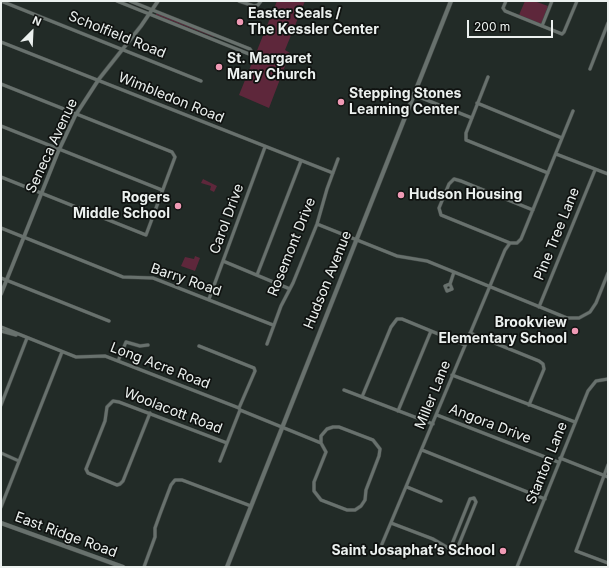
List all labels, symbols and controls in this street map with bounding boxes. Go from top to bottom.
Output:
place label: Easter Seals / The Kessler Center [248,6,379,38]
street label: Scholfield Road [66,8,168,62]
north arrow [12,12,52,52]
scale bar [469,12,555,38]
text: N [30,13,44,29]
marker: Easter Seals / The Kessler Center [235,17,245,27]
text: 200 m [474,19,510,34]
place label: St. Margaret Mary Church [227,51,316,84]
marker: St. Margaret Mary Church [214,62,224,72]
street label: Wimbledon Road [116,69,226,127]
place label: Stepping Stones Learning Center [349,86,461,118]
street label: Seneca Avenue [23,96,81,196]
marker: Stepping Stones Learning Center [336,97,346,107]
street label: Carol Drive [207,182,247,256]
street label: Pine Tree Lane [531,185,583,283]
place label: Hudson Housing [409,187,522,203]
place label: Rogers Middle School [73,190,170,222]
marker: Hudson Housing [396,190,406,200]
street label: Rosemont Drive [265,195,319,299]
marker: Rogers Middle School [173,201,183,211]
street label: Hudson Avenue [301,228,355,332]
street label: Barry Road [148,260,224,300]
place label: Brookview Elementary School [438,315,567,348]
marker: Brookview Elementary School [570,326,580,336]
street label: Long Acre Road [108,339,212,393]
street label: Miller Lane [412,358,454,432]
street label: Woolacott Road [121,385,225,437]
street label: Angora Drive [447,401,533,447]
street label: Stanton Lane [523,420,571,506]
street label: East Ridge Road [13,509,119,561]
place label: Saint Josaphat’s School [331,543,495,559]
marker: Saint Josaphat’s School [498,546,508,556]

